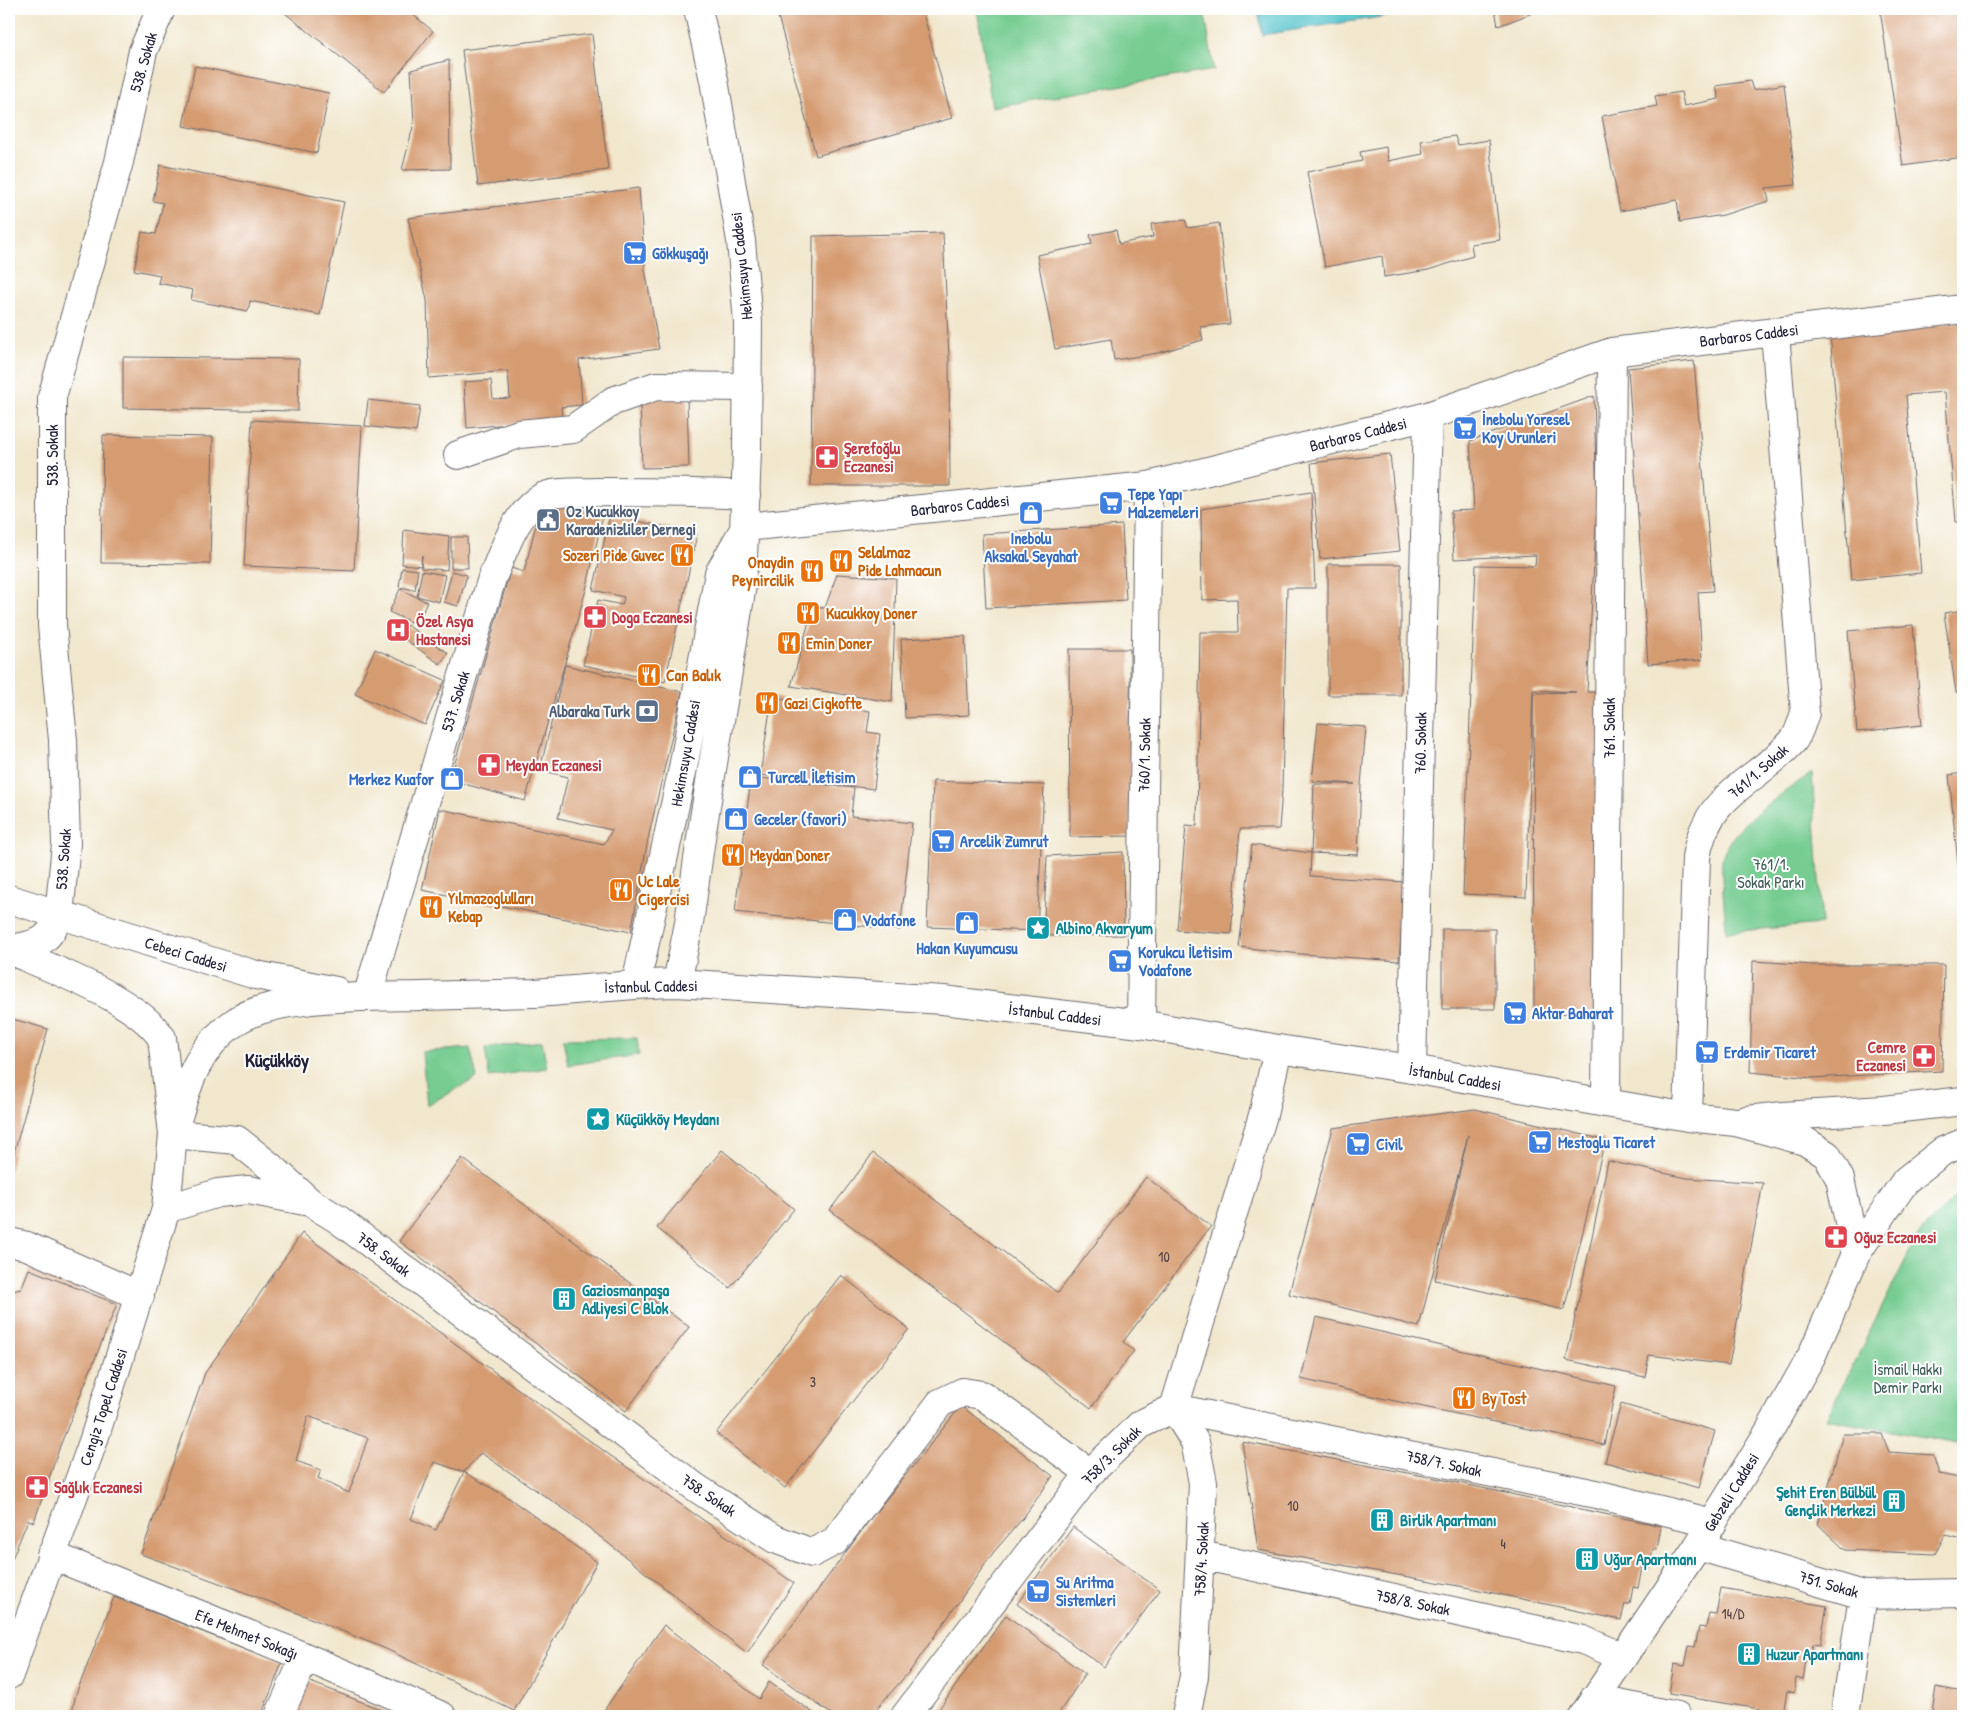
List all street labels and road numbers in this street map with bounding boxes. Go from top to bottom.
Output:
street label: 538. Sokak [124,29,162,95]
street label: Hekimsuyu Caddesi [724,211,758,321]
street label: Barbaros Caddesi [1698,318,1800,352]
street label: Barbaros Caddesi [1307,411,1409,457]
street label: 538. Sokak [41,424,63,486]
street label: Barbaros Caddesi [909,489,1011,521]
street label: 537. Sokak [435,668,475,734]
street label: 761. Sokak [1598,697,1620,758]
street label: Hekimsuyu Caddesi [665,698,705,808]
street label: 760. Sokak [1408,711,1432,774]
street label: 760/1. Sokak [1132,717,1156,792]
street label: 761/1. Sokak [1723,738,1793,803]
street label: 538. Sokak [50,827,76,890]
street label: Cebeci Caddesi [142,931,230,977]
street label: İstanbul Caddesi [604,974,698,998]
street label: İstanbul Caddesi [1007,997,1103,1031]
street label: İstanbul Caddesi [1407,1058,1503,1096]
street label: 758. Sokak [353,1227,416,1282]
street label: Cengiz Topel Caddesi [74,1345,132,1469]
street label: 758/3. Sokak [1076,1420,1146,1490]
street label: 758/7. Sokak [1404,1444,1484,1482]
street label: Gebzeli Caddesi [1698,1448,1764,1536]
street label: 758. Sokak [677,1469,741,1522]
street label: 758/4. Sokak [1188,1521,1214,1597]
street label: 751. Sokak [1797,1565,1862,1603]
street label: 758/8. Sokak [1374,1583,1453,1621]
street label: Efe Mehmet Sokağı [192,1603,302,1665]

